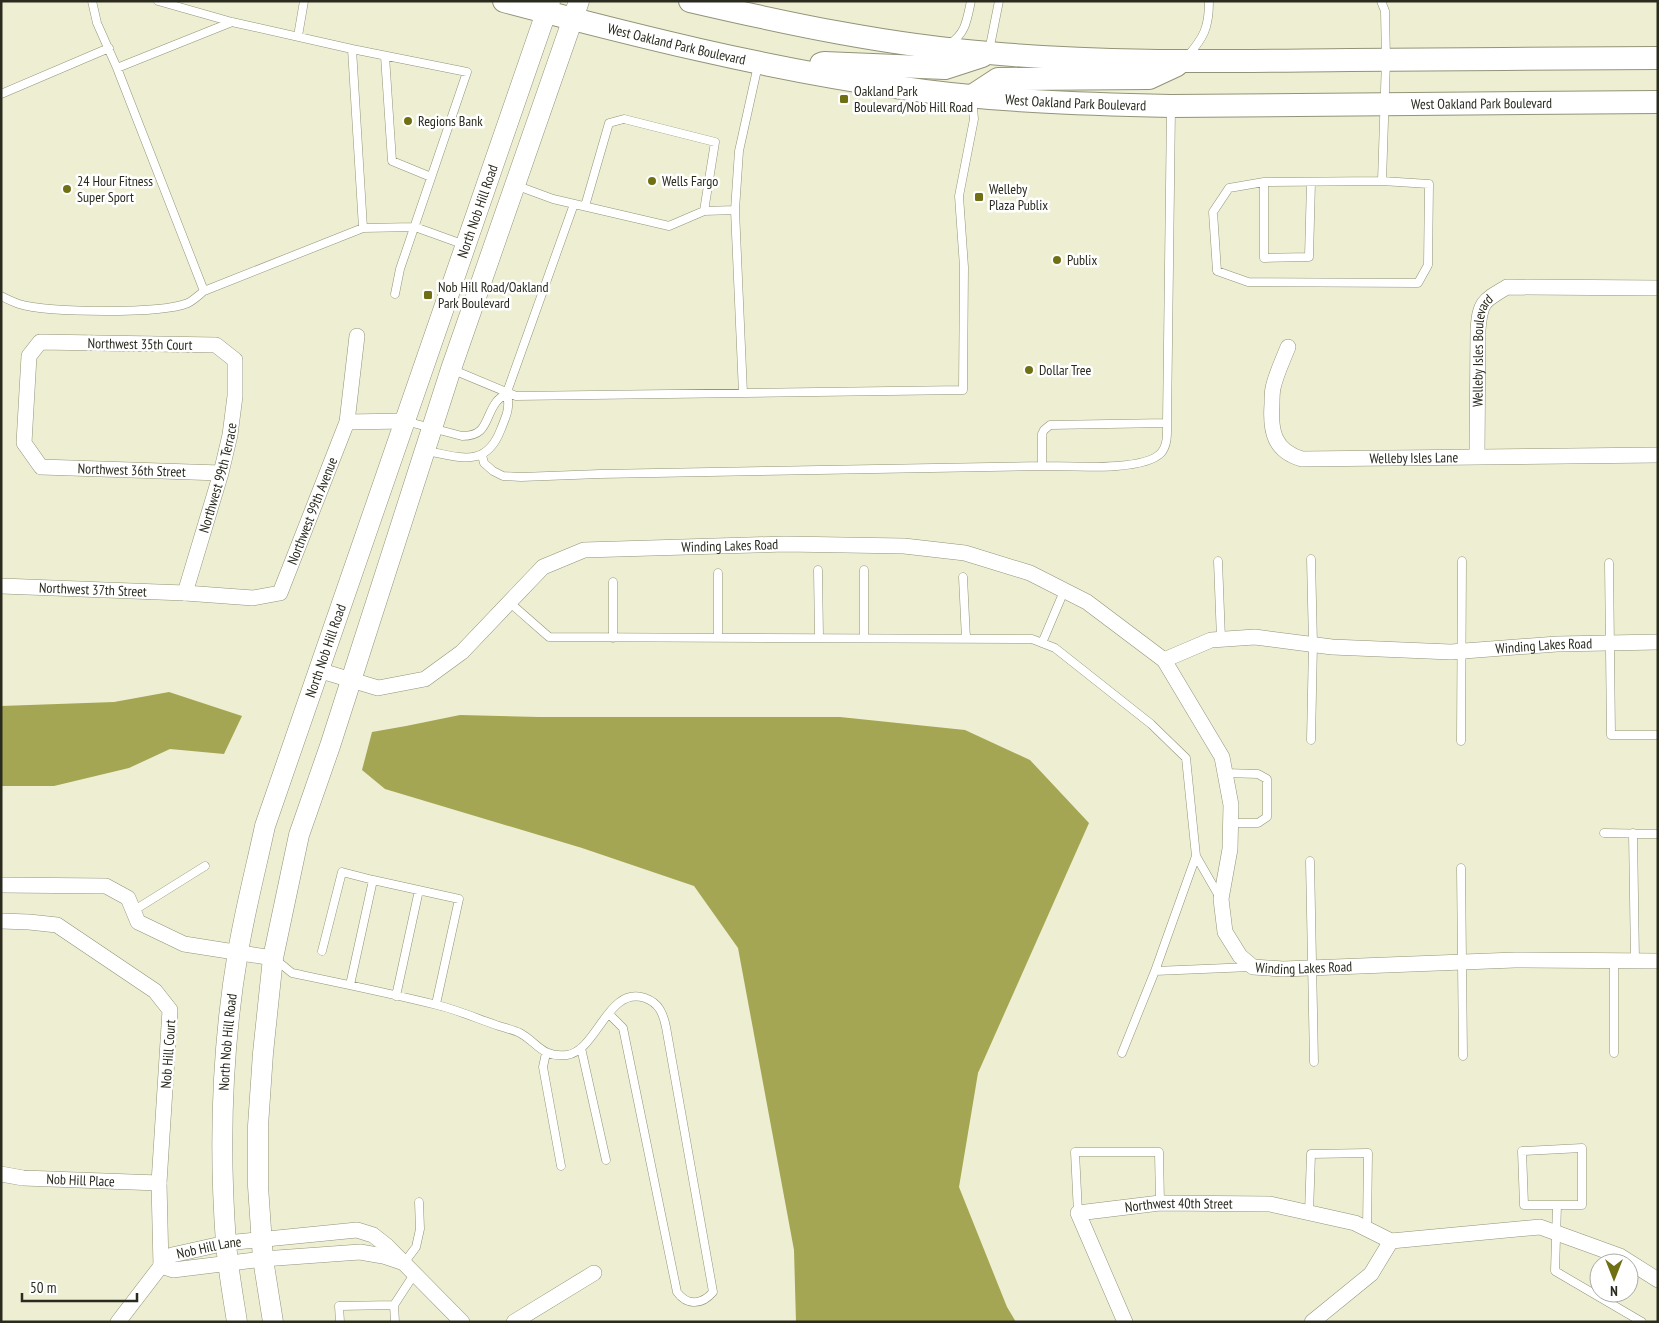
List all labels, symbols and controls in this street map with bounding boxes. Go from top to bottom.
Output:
street label: West Oakland Park Boulevard [606,19,747,69]
place label: Oakland Park Boulevard/Nob Hill Road [854,82,973,116]
street label: West Oakland Park Boulevard [1005,90,1146,114]
marker: Oakland Park Boulevard/Nob Hill Road [838,93,850,105]
street label: West Oakland Park Boulevard [1411,94,1552,113]
place label: Regions Bank [418,112,483,130]
marker: Regions Bank [402,115,414,127]
street label: North Nob Hill Road [453,162,502,260]
place label: 24 Hour Fitness Super Sport [77,172,153,206]
place label: Wells Fargo [662,172,718,190]
marker: Wells Fargo [646,175,658,187]
place label: Welleby Plaza Publix [989,180,1048,214]
marker: 24 Hour Fitness Super Sport [61,183,73,195]
marker: Welleby Plaza Publix [973,191,985,203]
place label: Publix [1067,251,1097,269]
marker: Publix [1051,254,1063,266]
place label: Nob Hill Road/Oakland Park Boulevard [438,278,548,312]
marker: Nob Hill Road/Oakland Park Boulevard [422,289,434,301]
street label: Welleby Isles Boulevard [1468,290,1497,407]
street label: Northwest 35th Court [87,334,193,354]
place label: Dollar Tree [1039,361,1092,379]
marker: Dollar Tree [1023,364,1035,376]
street label: Northwest 99th Terrace [195,422,241,535]
street label: Welleby Isles Lane [1369,448,1458,467]
street label: Northwest 99th Avenue [283,454,341,567]
street label: Northwest 36th Street [77,459,186,481]
street label: Winding Lakes Road [681,535,779,556]
street label: Northwest 37th Street [39,578,147,601]
street label: North Nob Hill Road [301,602,350,700]
street label: Winding Lakes Road [1495,634,1592,658]
street label: Winding Lakes Road [1255,957,1352,978]
street label: North Nob Hill Road [215,992,241,1091]
street label: Nob Hill Court [157,1019,179,1089]
street label: Nob Hill Place [46,1170,115,1190]
street label: Northwest 40th Street [1124,1194,1233,1216]
street label: Nob Hill Lane [175,1232,242,1263]
north arrow [1589,1253,1639,1303]
scale bar [22,1270,138,1302]
text: 50 m [30,1278,56,1297]
text: N [1610,1282,1618,1300]

